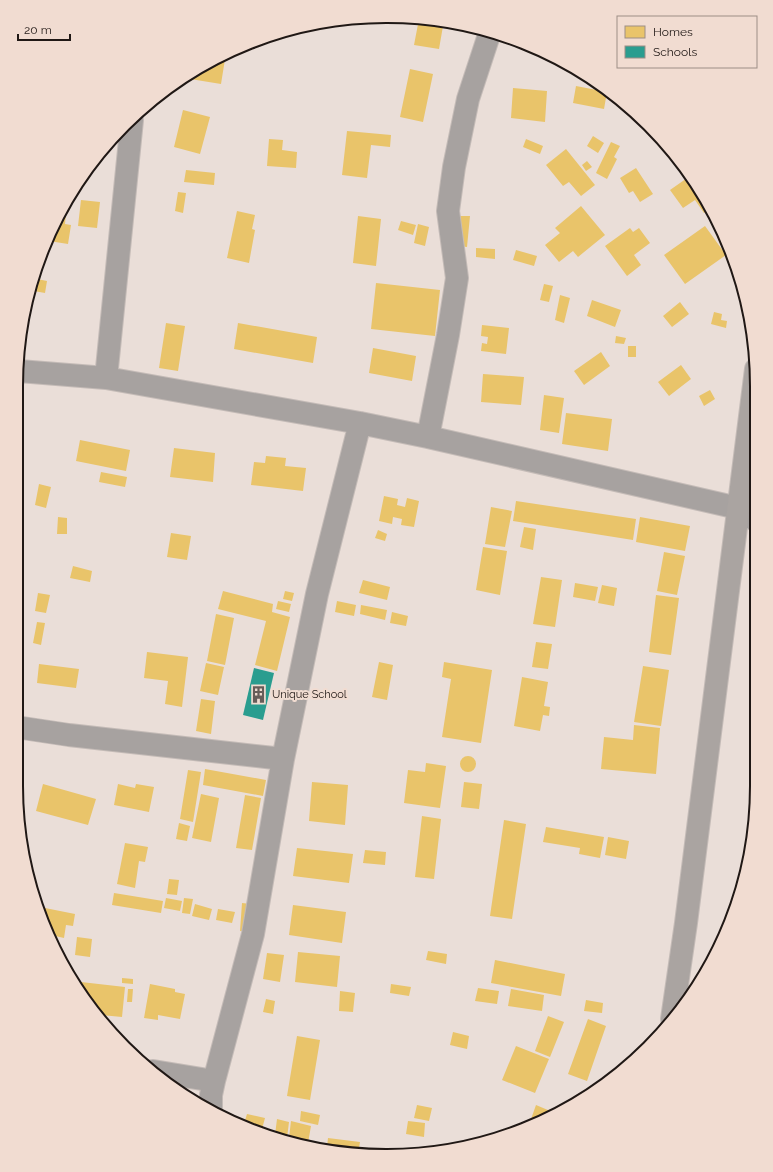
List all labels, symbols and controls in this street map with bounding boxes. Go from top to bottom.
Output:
scale bar [18,16,70,42]
legend [617,16,757,68]
text: 20 m [24,23,52,37]
text: Homes [653,25,693,39]
text: Schools [653,45,697,59]
building icon: Unique School [249,684,269,704]
place label: Unique School [272,688,347,701]

